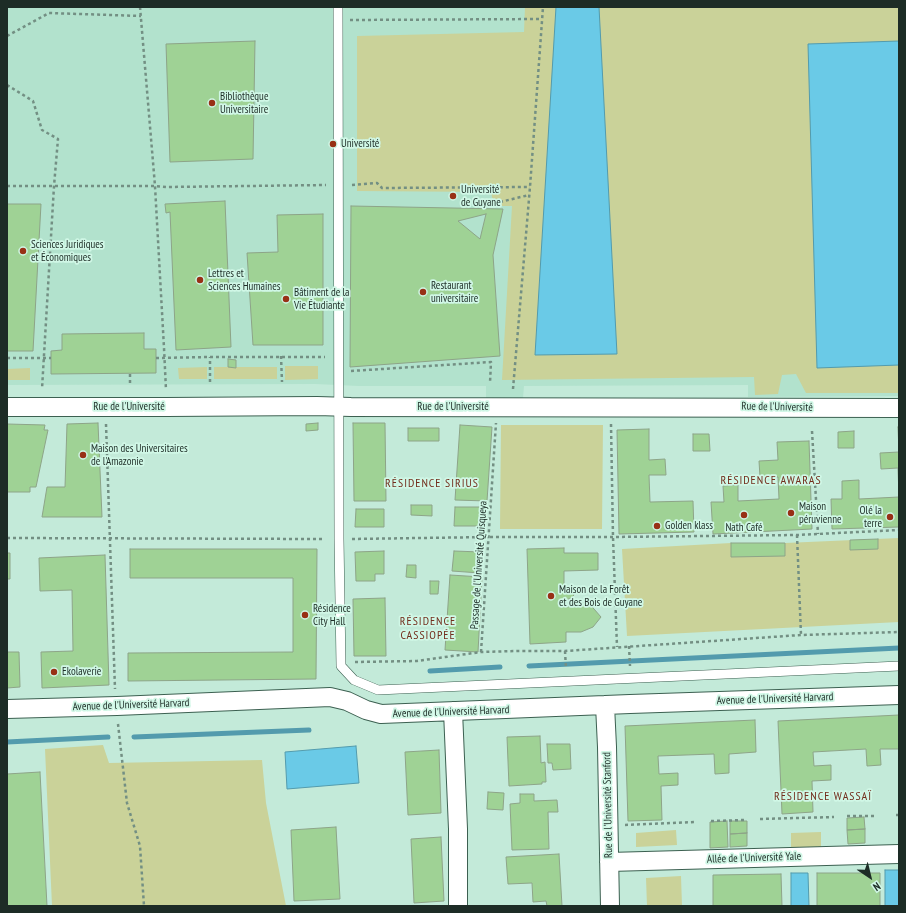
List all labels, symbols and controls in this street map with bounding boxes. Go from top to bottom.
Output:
place label: Bibliothèque Universitaire [220,90,268,116]
marker: Bibliothèque Universitaire [207,98,217,108]
place label: Université [341,137,379,151]
marker: Université [328,139,338,149]
place label: Université de Guyane [461,183,501,209]
marker: Université de Guyane [448,191,458,201]
place label: Sciences Juridiques et Économiques [31,238,103,264]
marker: Sciences Juridiques et Économiques [18,246,28,256]
place label: Lettres et Sciences Humaines [208,267,280,293]
marker: Lettres et Sciences Humaines [195,275,205,285]
place label: Restaurant universitaire [431,279,478,305]
place label: Bâtiment de la Vie Étudiante [294,286,349,312]
marker: Restaurant universitaire [418,287,428,297]
marker: Bâtiment de la Vie Étudiante [281,294,291,304]
street label: Rue de l'Université [93,400,165,414]
street label: Rue de l'Université [417,400,489,414]
street label: Rue de l'Université [741,400,813,414]
place label: Maison des Universitaires de l'Amazonie [91,442,188,468]
marker: Maison des Universitaires de l'Amazonie [78,450,88,460]
district label: RÉSIDENCE AWARAS [720,474,822,488]
district label: RÉSIDENCE SIRIUS [385,477,479,491]
street label: Passage de l'Université Quisqueya [468,500,490,630]
place label: Maison péruvienne [799,500,842,526]
place label: Olé la terre [860,504,882,530]
marker: Maison péruvienne [786,508,796,518]
marker: Nath Café [739,510,749,520]
marker: Olé la terre [885,512,895,522]
place label: Golden klass [665,519,713,533]
marker: Golden klass [652,521,662,531]
place label: Nath Café [725,521,763,535]
place label: Maison de la Forêt et des Bois de Guyane [559,583,642,609]
marker: Maison de la Forêt et des Bois de Guyane [546,591,556,601]
place label: Résidence City Hall [313,602,351,628]
marker: Résidence City Hall [300,610,310,620]
district label: RÉSIDENCE CASSIOPÉE [400,615,456,643]
place label: Ekolaverie [62,665,101,679]
marker: Ekolaverie [49,667,59,677]
street label: Avenue de l'Université Harvard [716,690,834,708]
street label: Avenue de l'Université Harvard [72,696,190,714]
street label: Avenue de l'Université Harvard [392,703,510,721]
street label: Rue de l'Université Stanford [600,752,616,858]
district label: RÉSIDENCE WASSAÏ [774,790,872,804]
street label: Allée de l'Université Yale [707,850,801,866]
north arrow [850,857,890,897]
text: N [870,879,883,894]

